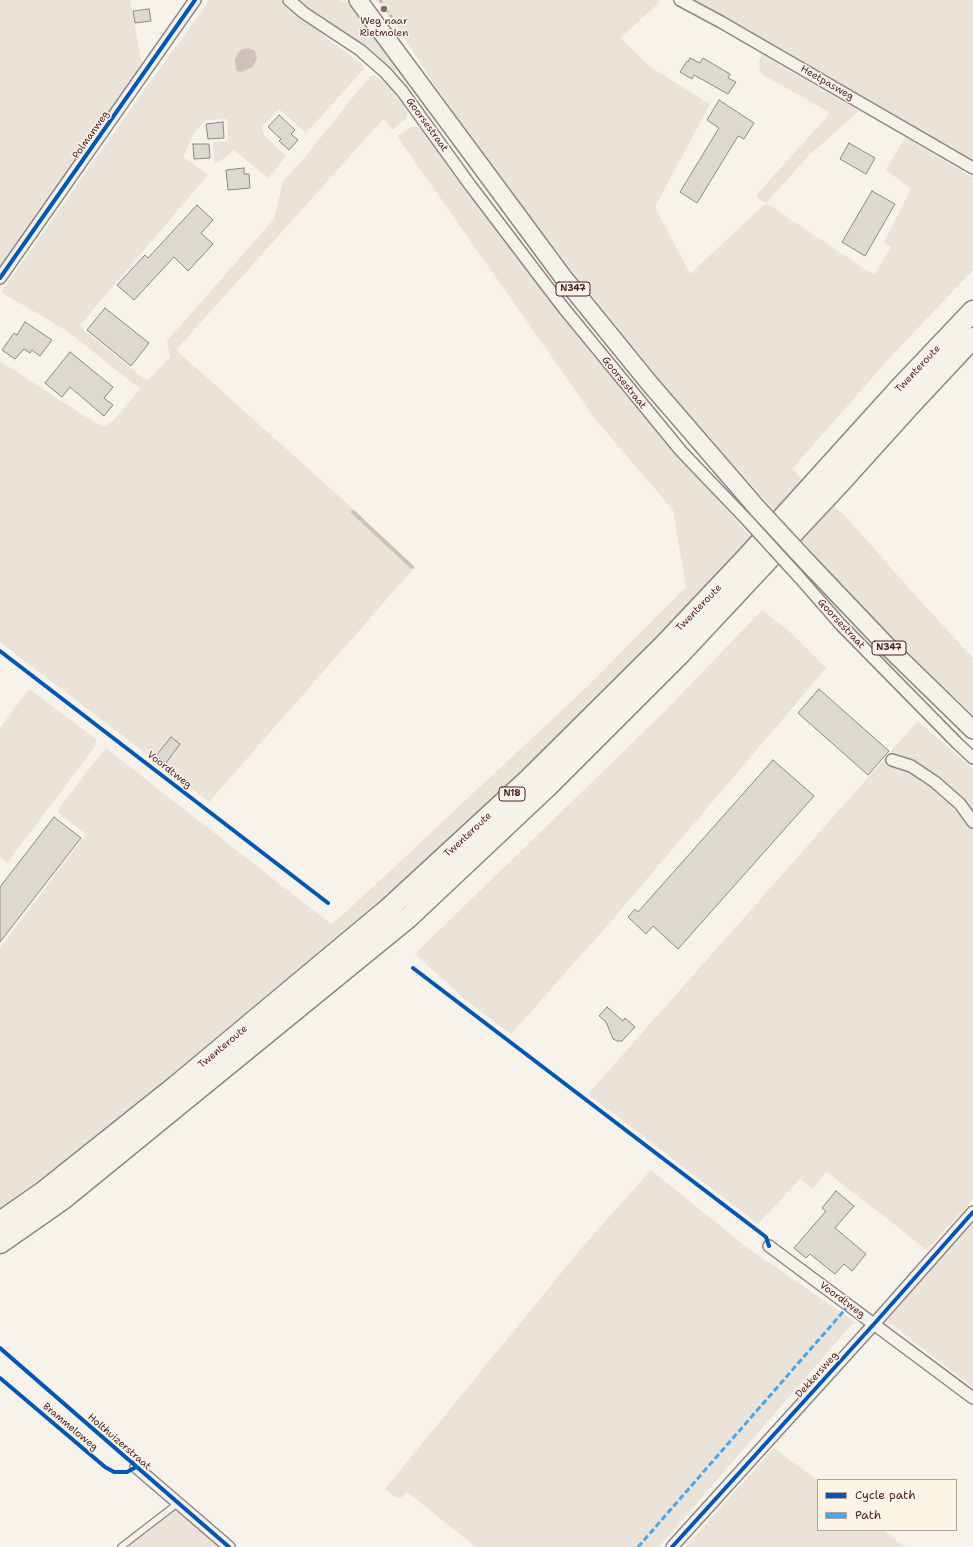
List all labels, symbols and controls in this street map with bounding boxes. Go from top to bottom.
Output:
marker: Weg naar Rietmolen [379,4,389,14]
place label: Weg naar Rietmolen [360,15,408,38]
street label: Heetpasweg [798,63,856,103]
street label: Goorsestraat [403,96,451,154]
street label: Polmanweg [70,109,112,161]
road number: N347 [556,282,590,296]
street label: Twenteroute [893,343,943,395]
street label: Goorsestraat [599,354,649,412]
street label: Twenteroute [674,582,724,634]
street label: Goorsestraat [815,597,867,651]
road number: N347 [872,641,906,655]
street label: Voordtweg [144,749,194,791]
road number: N18 [499,787,525,801]
street label: Twenteroute [442,810,494,860]
street label: Twenteroute [196,1023,250,1071]
street label: Voordtweg [817,1280,867,1320]
street label: Dekkersweg [793,1350,841,1400]
street label: Brammeloweg [40,1401,100,1453]
street label: Holthuizerstraat [85,1411,153,1473]
legend [817,1479,957,1531]
text: Cycle path [855,1487,916,1503]
text: Path [855,1507,881,1523]

